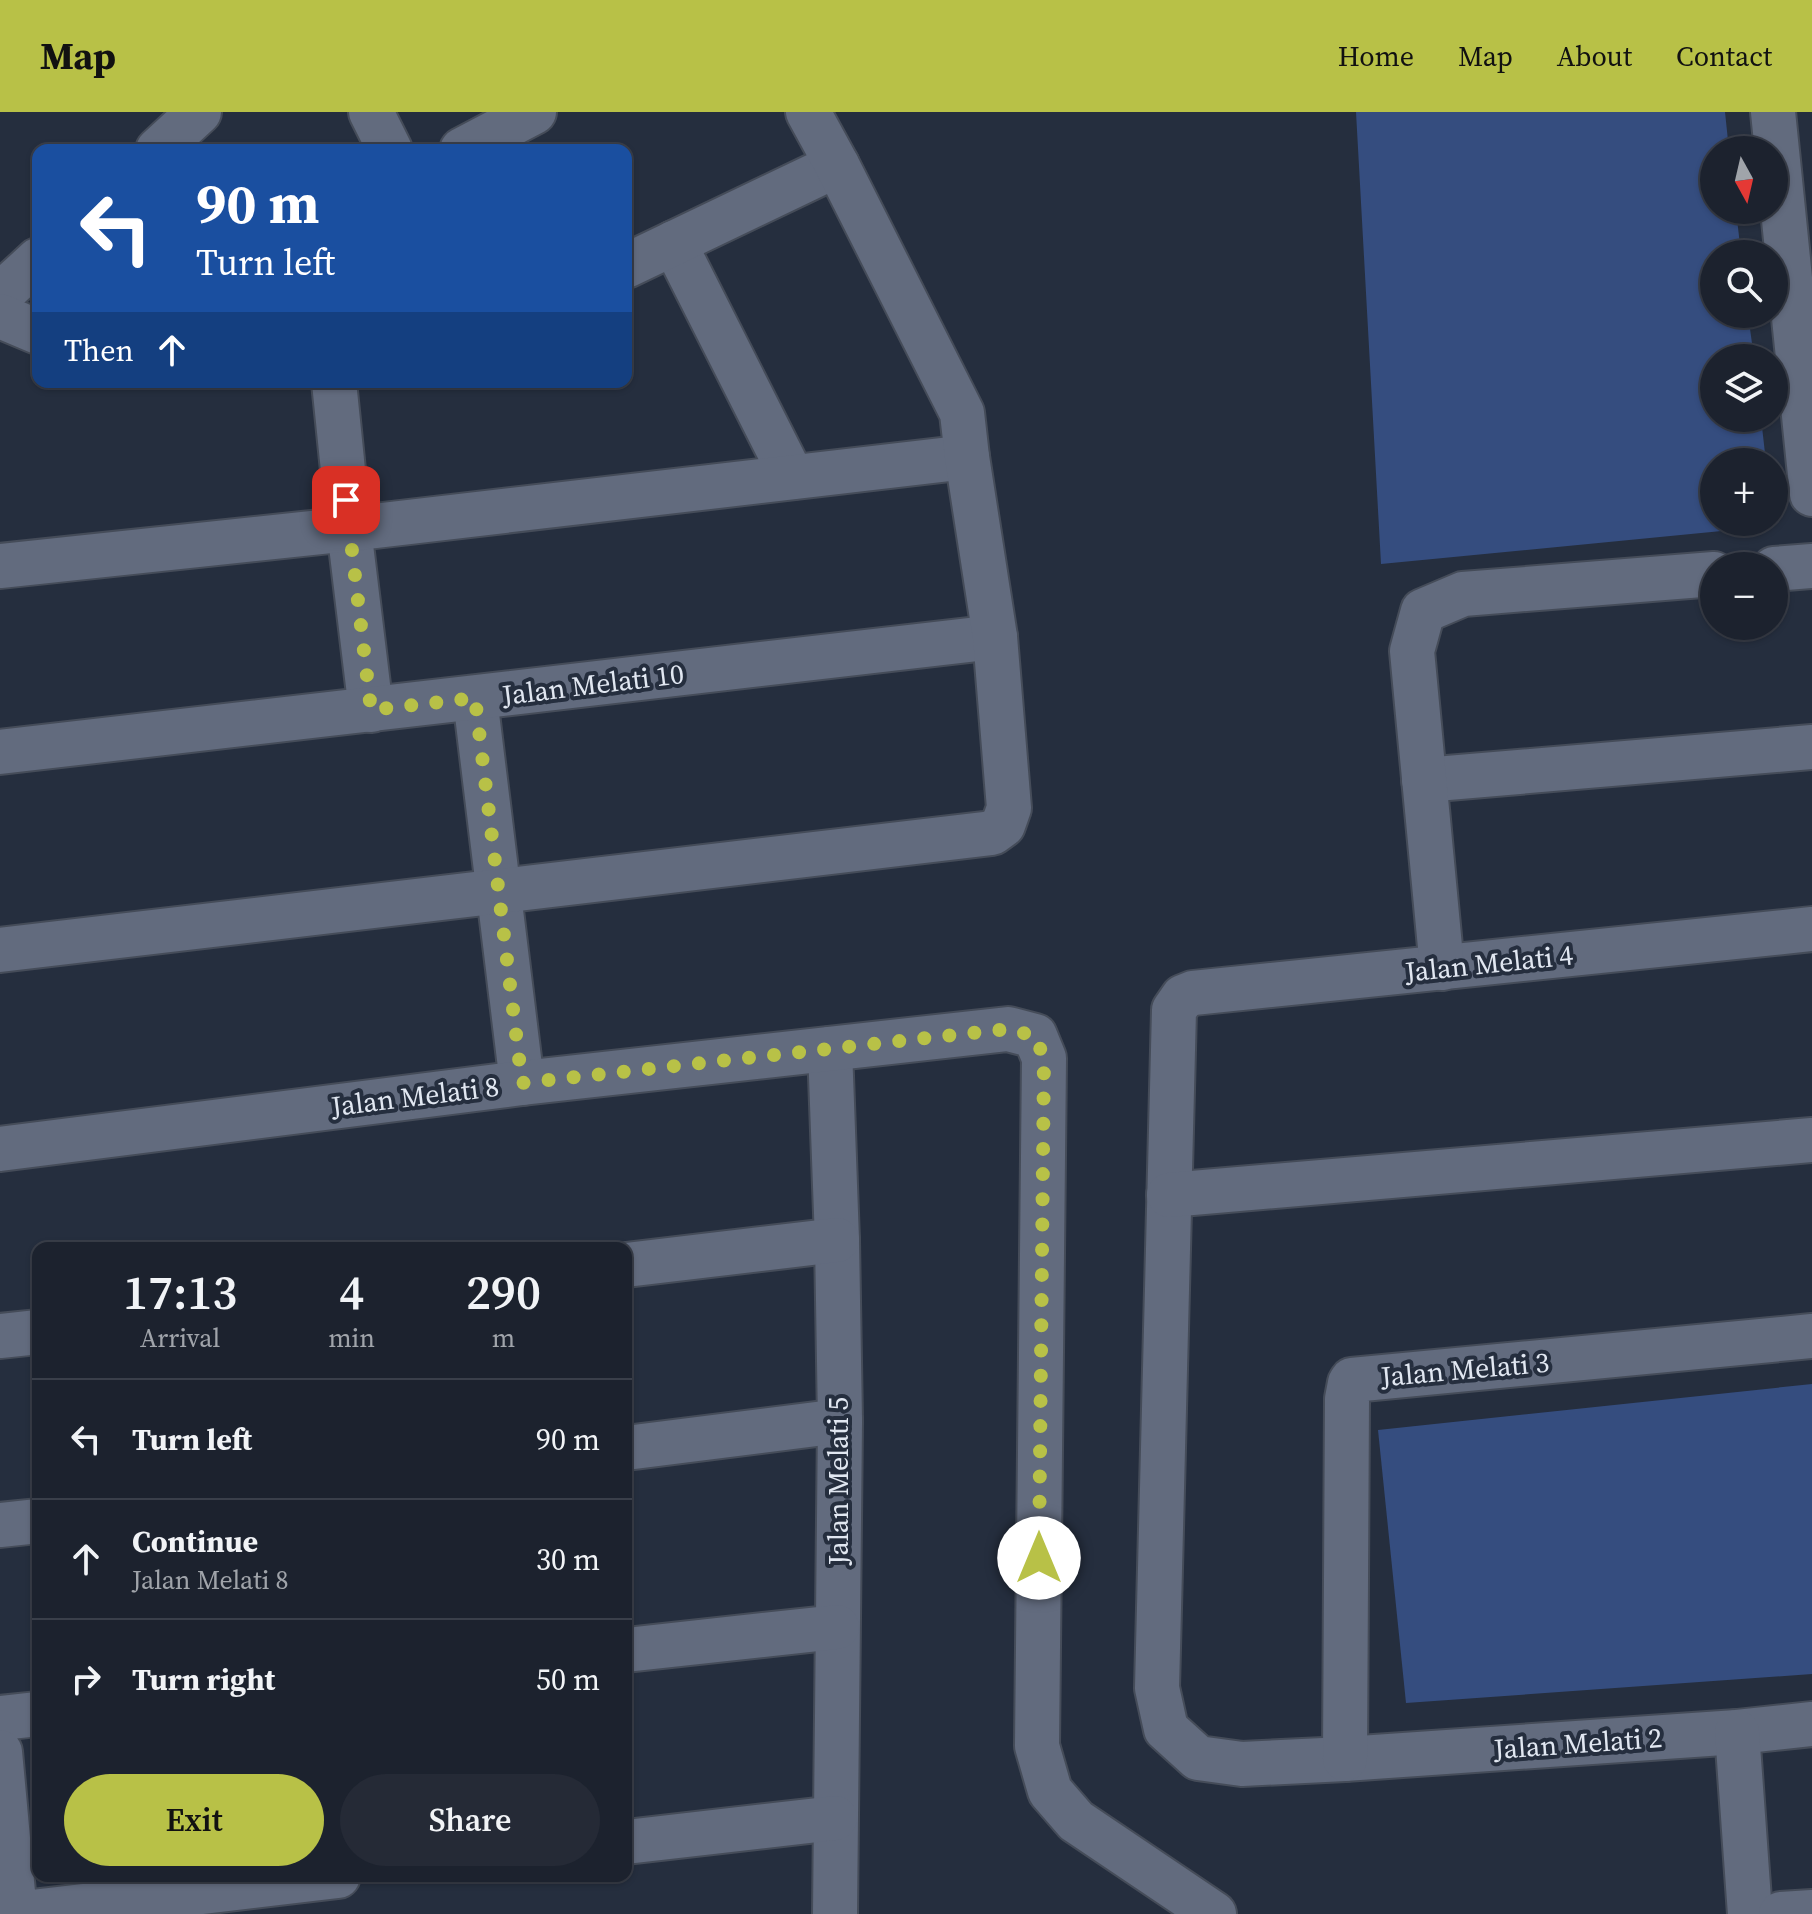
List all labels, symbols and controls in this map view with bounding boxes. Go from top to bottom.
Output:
text: Map [40,30,116,82]
text: Home [1338,37,1414,75]
text: Map [1458,37,1513,75]
text: About [1557,37,1632,75]
text: Contact [1676,37,1772,75]
north arrow [1700,136,1788,224]
map controls [1700,136,1788,640]
text: 90 m [196,165,319,242]
icon: left [64,176,168,280]
text: Turn left [196,238,335,287]
button: search [1700,240,1788,328]
icon: ahead [150,328,194,372]
text: Then [64,330,134,371]
button: layers [1700,344,1788,432]
button: + [1700,448,1788,536]
pin [312,466,380,534]
icon: arrive [324,478,368,522]
button: − [1700,552,1788,640]
street label: Jalan Melati 10 [499,654,686,714]
street label: Jalan Melati 4 [1402,935,1575,991]
street label: Jalan Melati 8 [328,1067,501,1125]
text: 17:13 [123,1259,237,1325]
text: 4 [339,1259,364,1325]
text: 290 [466,1259,541,1325]
text: Arrival [140,1320,220,1356]
text: min [328,1320,375,1356]
text: m [492,1320,515,1356]
street label: Jalan Melati 3 [1378,1343,1551,1395]
street label: Jalan Melati 5 [819,1397,857,1566]
icon: left [64,1417,108,1461]
text: Turn left [132,1419,252,1460]
text: 90 m [536,1419,600,1460]
position arrow [997,1516,1081,1600]
text: Continue [132,1521,258,1562]
icon: ahead [64,1537,108,1581]
text: 30 m [536,1539,600,1580]
text: Jalan Melati 8 [132,1562,289,1598]
icon: right [64,1657,108,1701]
text: Turn right [132,1659,275,1700]
text: 50 m [536,1659,600,1700]
street label: Jalan Melati 2 [1492,1718,1663,1768]
button: Exit [64,1774,324,1866]
button: Share [340,1774,600,1866]

